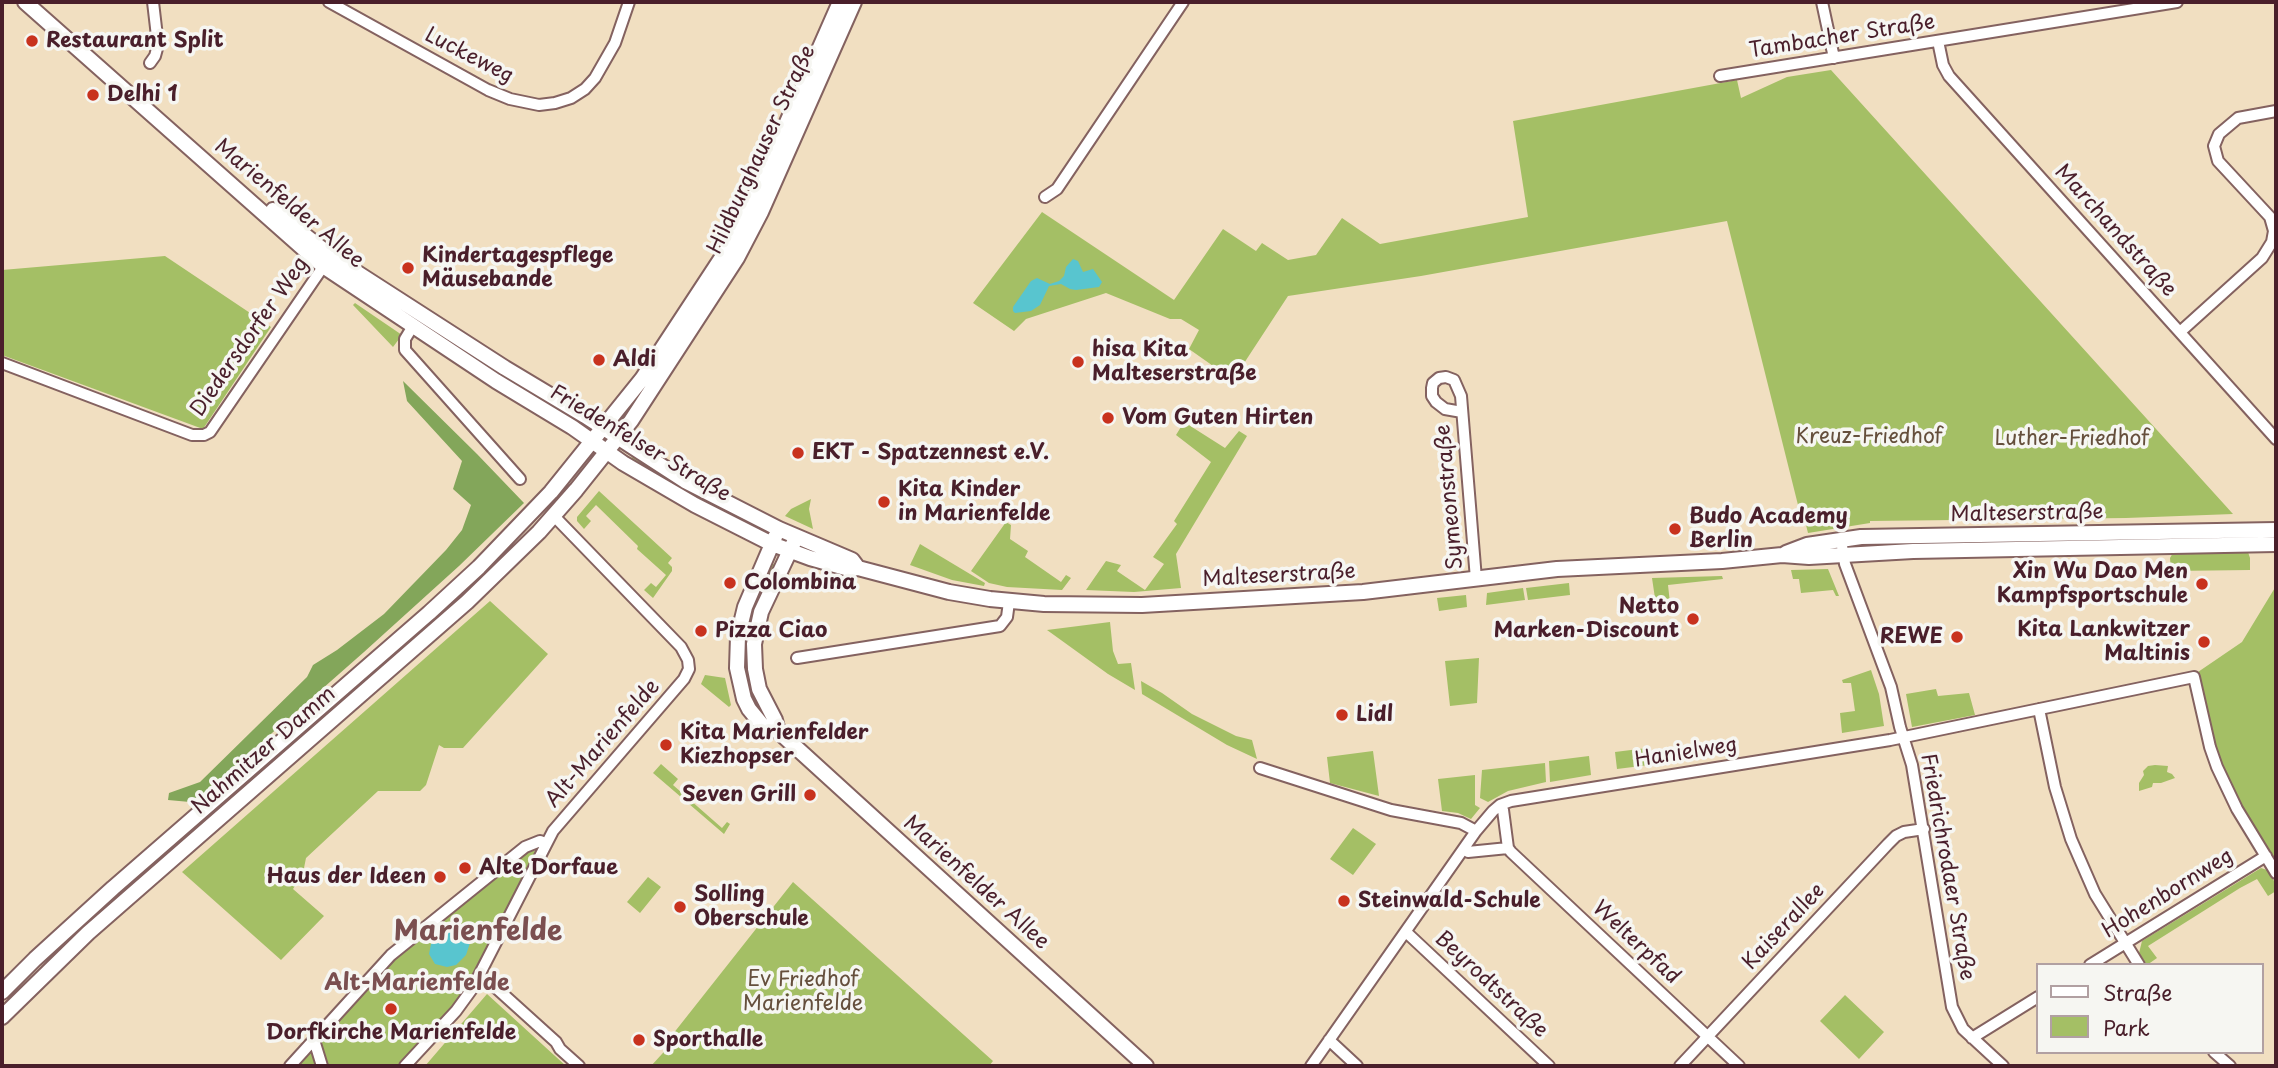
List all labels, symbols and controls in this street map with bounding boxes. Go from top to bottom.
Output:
street label: Tambacher Straße [1747,10,1937,64]
street label: Luckeweg [420,23,518,89]
place label: Restaurant Split [46,28,224,54]
marker: Restaurant Split [24,33,40,49]
street label: Hildburghauser Straße [703,42,821,258]
place label: Delhi 1 [107,82,178,108]
marker: Delhi 1 [85,87,101,103]
street label: Marienfelder Allee [209,134,369,274]
street label: Marchandstraße [2049,160,2181,302]
place label: Kindertagespflege Mäusebande [422,243,613,293]
street label: Diedersdorfer Weg [186,253,314,421]
marker: Kindertagespflege Mäusebande [400,260,416,276]
place label: hisa Kita Malteserstraße [1092,337,1257,387]
place label: Aldi [613,347,656,373]
marker: Aldi [591,352,607,368]
marker: hisa Kita Malteserstraße [1070,354,1086,370]
street label: Friedenfelser Straße [545,380,735,508]
place label: Vom Guten Hirten [1122,405,1313,431]
marker: Vom Guten Hirten [1100,410,1116,426]
street label: Symeonstraße [1431,423,1469,571]
park label: Kreuz-Friedhof [1795,424,1943,450]
park label: Luther-Friedhof [1995,426,2149,452]
place label: EKT - Spatzennest e.V. [812,440,1049,466]
marker: EKT - Spatzennest e.V. [790,445,806,461]
place label: Kita Kinder in Marienfelde [898,477,1050,527]
marker: Kita Kinder in Marienfelde [876,494,892,510]
street label: Malteserstraße [1950,500,2104,528]
place label: Budo Academy Berlin [1689,504,1848,554]
marker: Budo Academy Berlin [1667,521,1683,537]
street label: Malteserstraße [1202,559,1356,593]
place label: Xin Wu Dao Men Kampfsportschule [1997,559,2188,609]
place label: Colombina [744,570,856,596]
marker: Colombina [722,575,738,591]
marker: Xin Wu Dao Men Kampfsportschule [2194,576,2210,592]
place label: Netto Marken-Discount [1494,594,1679,644]
marker: Netto Marken-Discount [1685,611,1701,627]
place label: Kita Lankwitzer Maltinis [2017,617,2190,667]
place label: Pizza Ciao [715,618,827,644]
marker: Pizza Ciao [693,623,709,639]
place label: REWE [1880,624,1943,650]
marker: REWE [1949,629,1965,645]
marker: Kita Lankwitzer Maltinis [2196,634,2212,650]
street label: Alt-Marienfelde [541,675,665,813]
street label: Nahmitzer Damm [187,682,341,820]
place label: Lidl [1356,702,1393,728]
marker: Lidl [1334,707,1350,723]
place label: Kita Marienfelder Kiezhopser [680,720,869,770]
street label: Hanielweg [1633,732,1739,774]
marker: Kita Marienfelder Kiezhopser [658,737,674,753]
street label: Friedrichrodaer Straße [1915,752,1979,982]
place label: Seven Grill [682,782,796,808]
marker: Seven Grill [802,787,818,803]
street label: Marienfelder Allee [898,811,1054,955]
street label: Hohenbornweg [2098,844,2238,944]
place label: Alte Dorfaue [479,855,618,881]
marker: Alte Dorfaue [457,860,473,876]
place label: Haus der Ideen [266,864,426,890]
marker: Haus der Ideen [432,869,448,885]
street label: Kaiserallee [1738,879,1830,975]
place label: Solling Oberschule [694,882,809,932]
place label: Steinwald-Schule [1358,888,1541,914]
marker: Steinwald-Schule [1336,893,1352,909]
street label: Welterpfad [1587,896,1685,990]
marker: Solling Oberschule [672,899,688,915]
district label: Marienfelde [394,915,562,949]
street label: Beyrodtstraße [1429,926,1553,1044]
legend [2036,963,2264,1054]
park label: Ev Friedhof Marienfelde [743,967,863,1017]
district label: Alt-Marienfelde [324,970,510,998]
text: Straße [2103,976,2172,1008]
marker: Dorfkirche Marienfelde [383,1001,399,1017]
text: Park [2103,1011,2150,1043]
place label: Dorfkirche Marienfelde [266,1020,516,1046]
place label: Sporthalle [653,1027,763,1053]
marker: Sporthalle [631,1032,647,1048]

